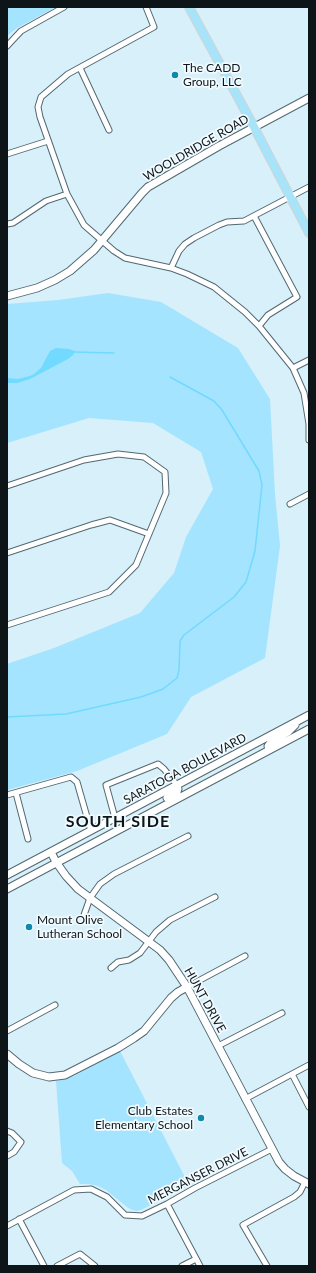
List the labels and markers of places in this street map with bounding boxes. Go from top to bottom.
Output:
place label: The CADD Group, LLC [183,61,242,89]
marker: The CADD Group, LLC [170,70,180,80]
place label: Mount Olive Lutheran School [37,913,122,941]
marker: Mount Olive Lutheran School [24,922,34,932]
place label: Club Estates Elementary School [95,1104,193,1132]
marker: Club Estates Elementary School [196,1113,206,1123]

